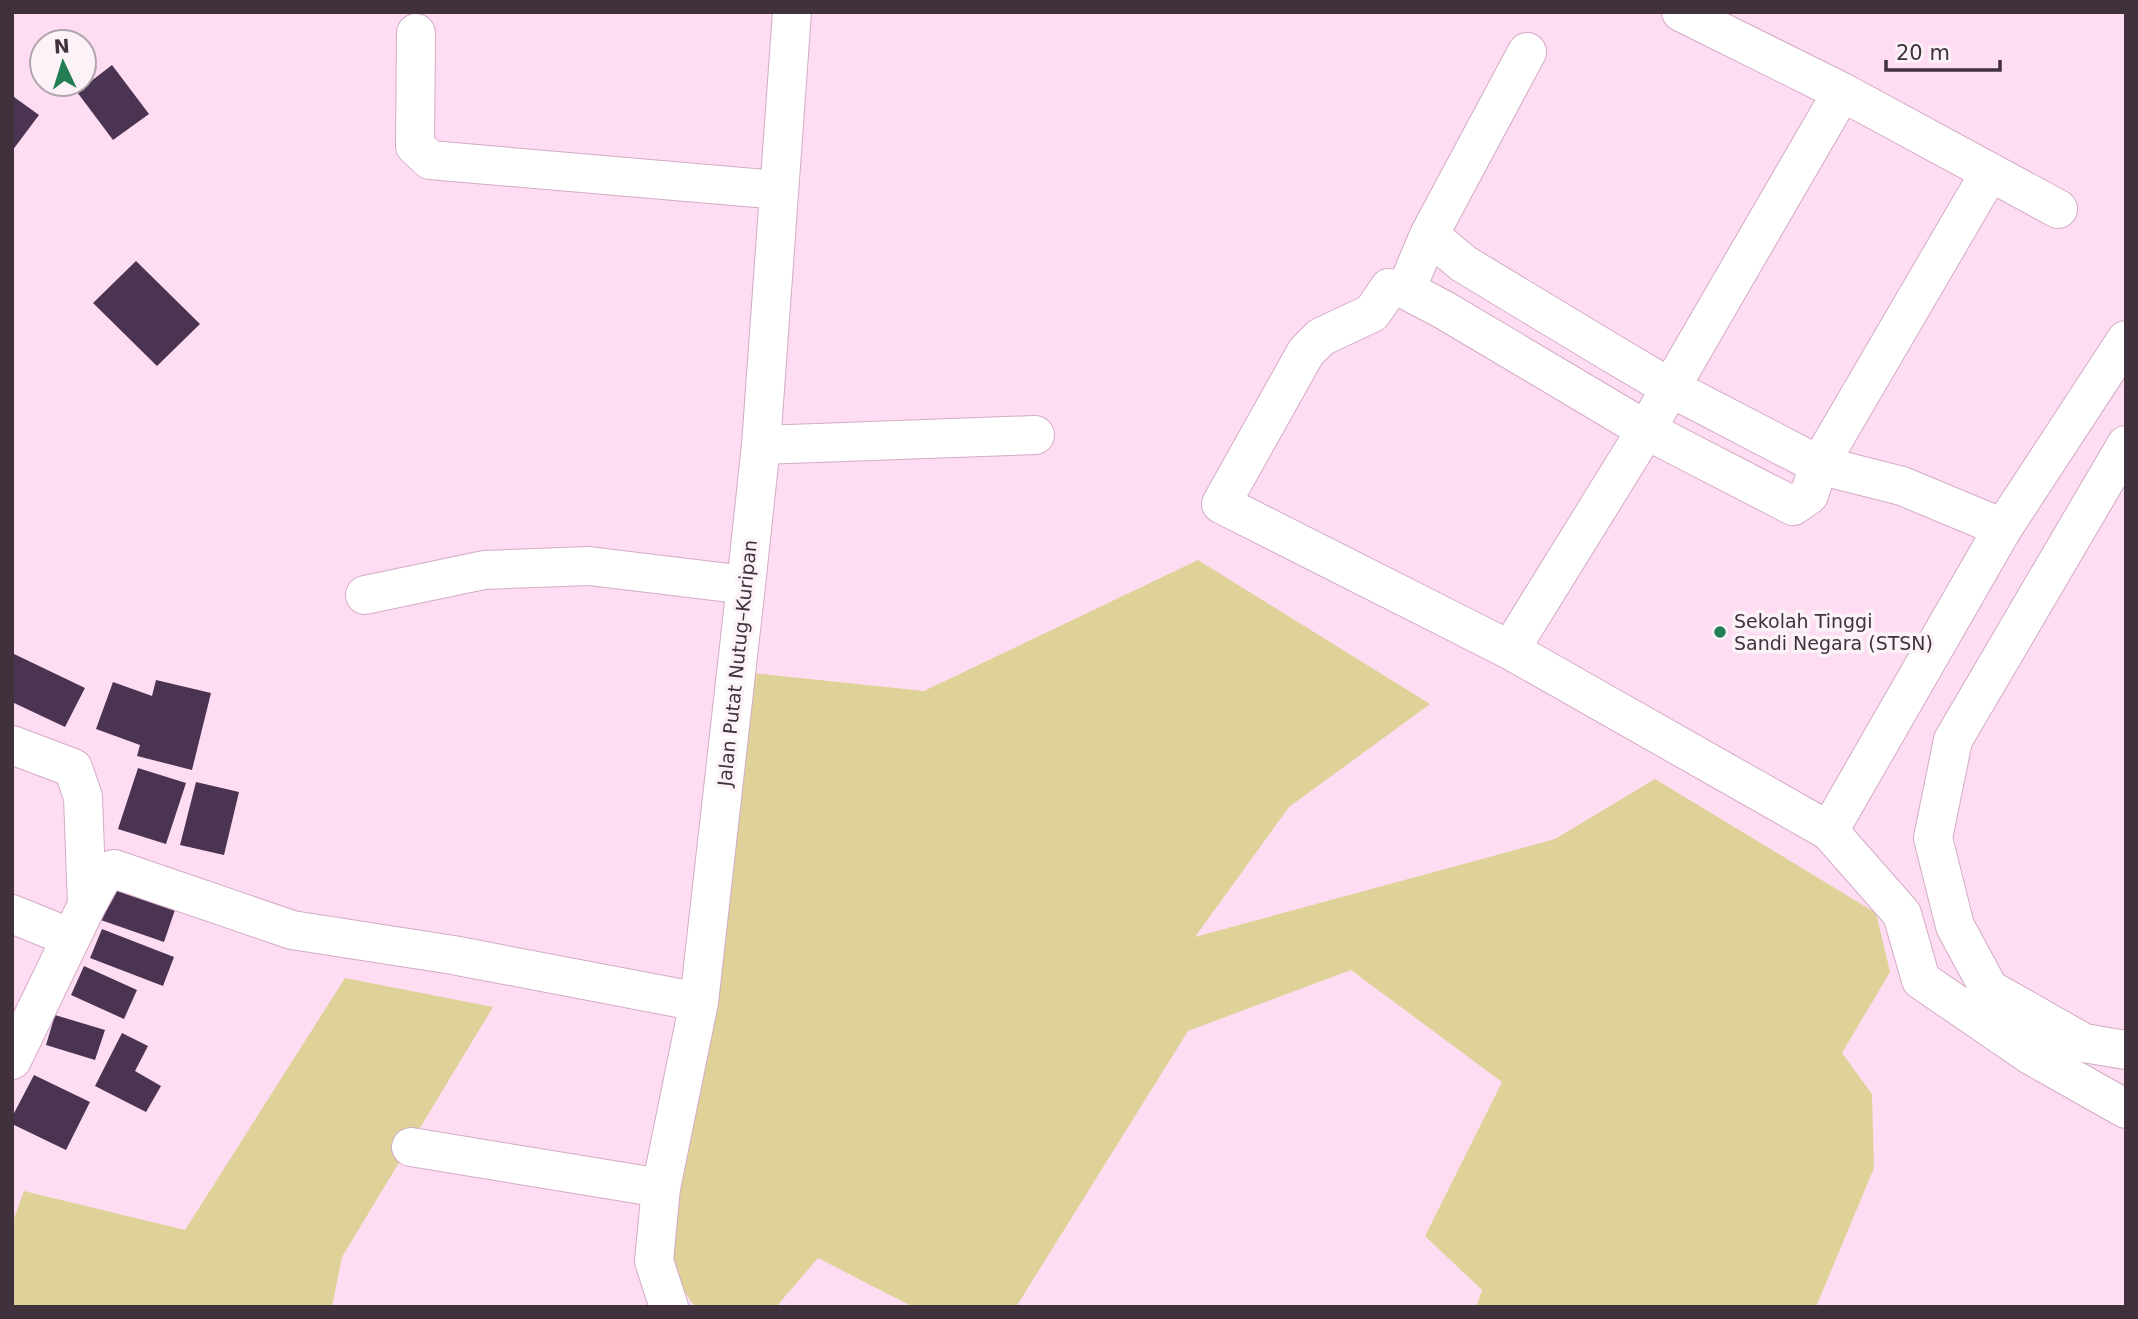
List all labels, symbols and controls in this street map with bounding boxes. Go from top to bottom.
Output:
north arrow [28,28,98,98]
scale bar [1886,28,2000,72]
text: N [53,35,71,58]
text: 20 m [1896,41,1950,65]
street label: Jalan Putat Nutug–Kuripan [713,539,761,788]
place label: Sekolah Tinggi Sandi Negara (STSN) [1734,610,1933,654]
marker: Sekolah Tinggi Sandi Negara (STSN) [1712,624,1728,640]

